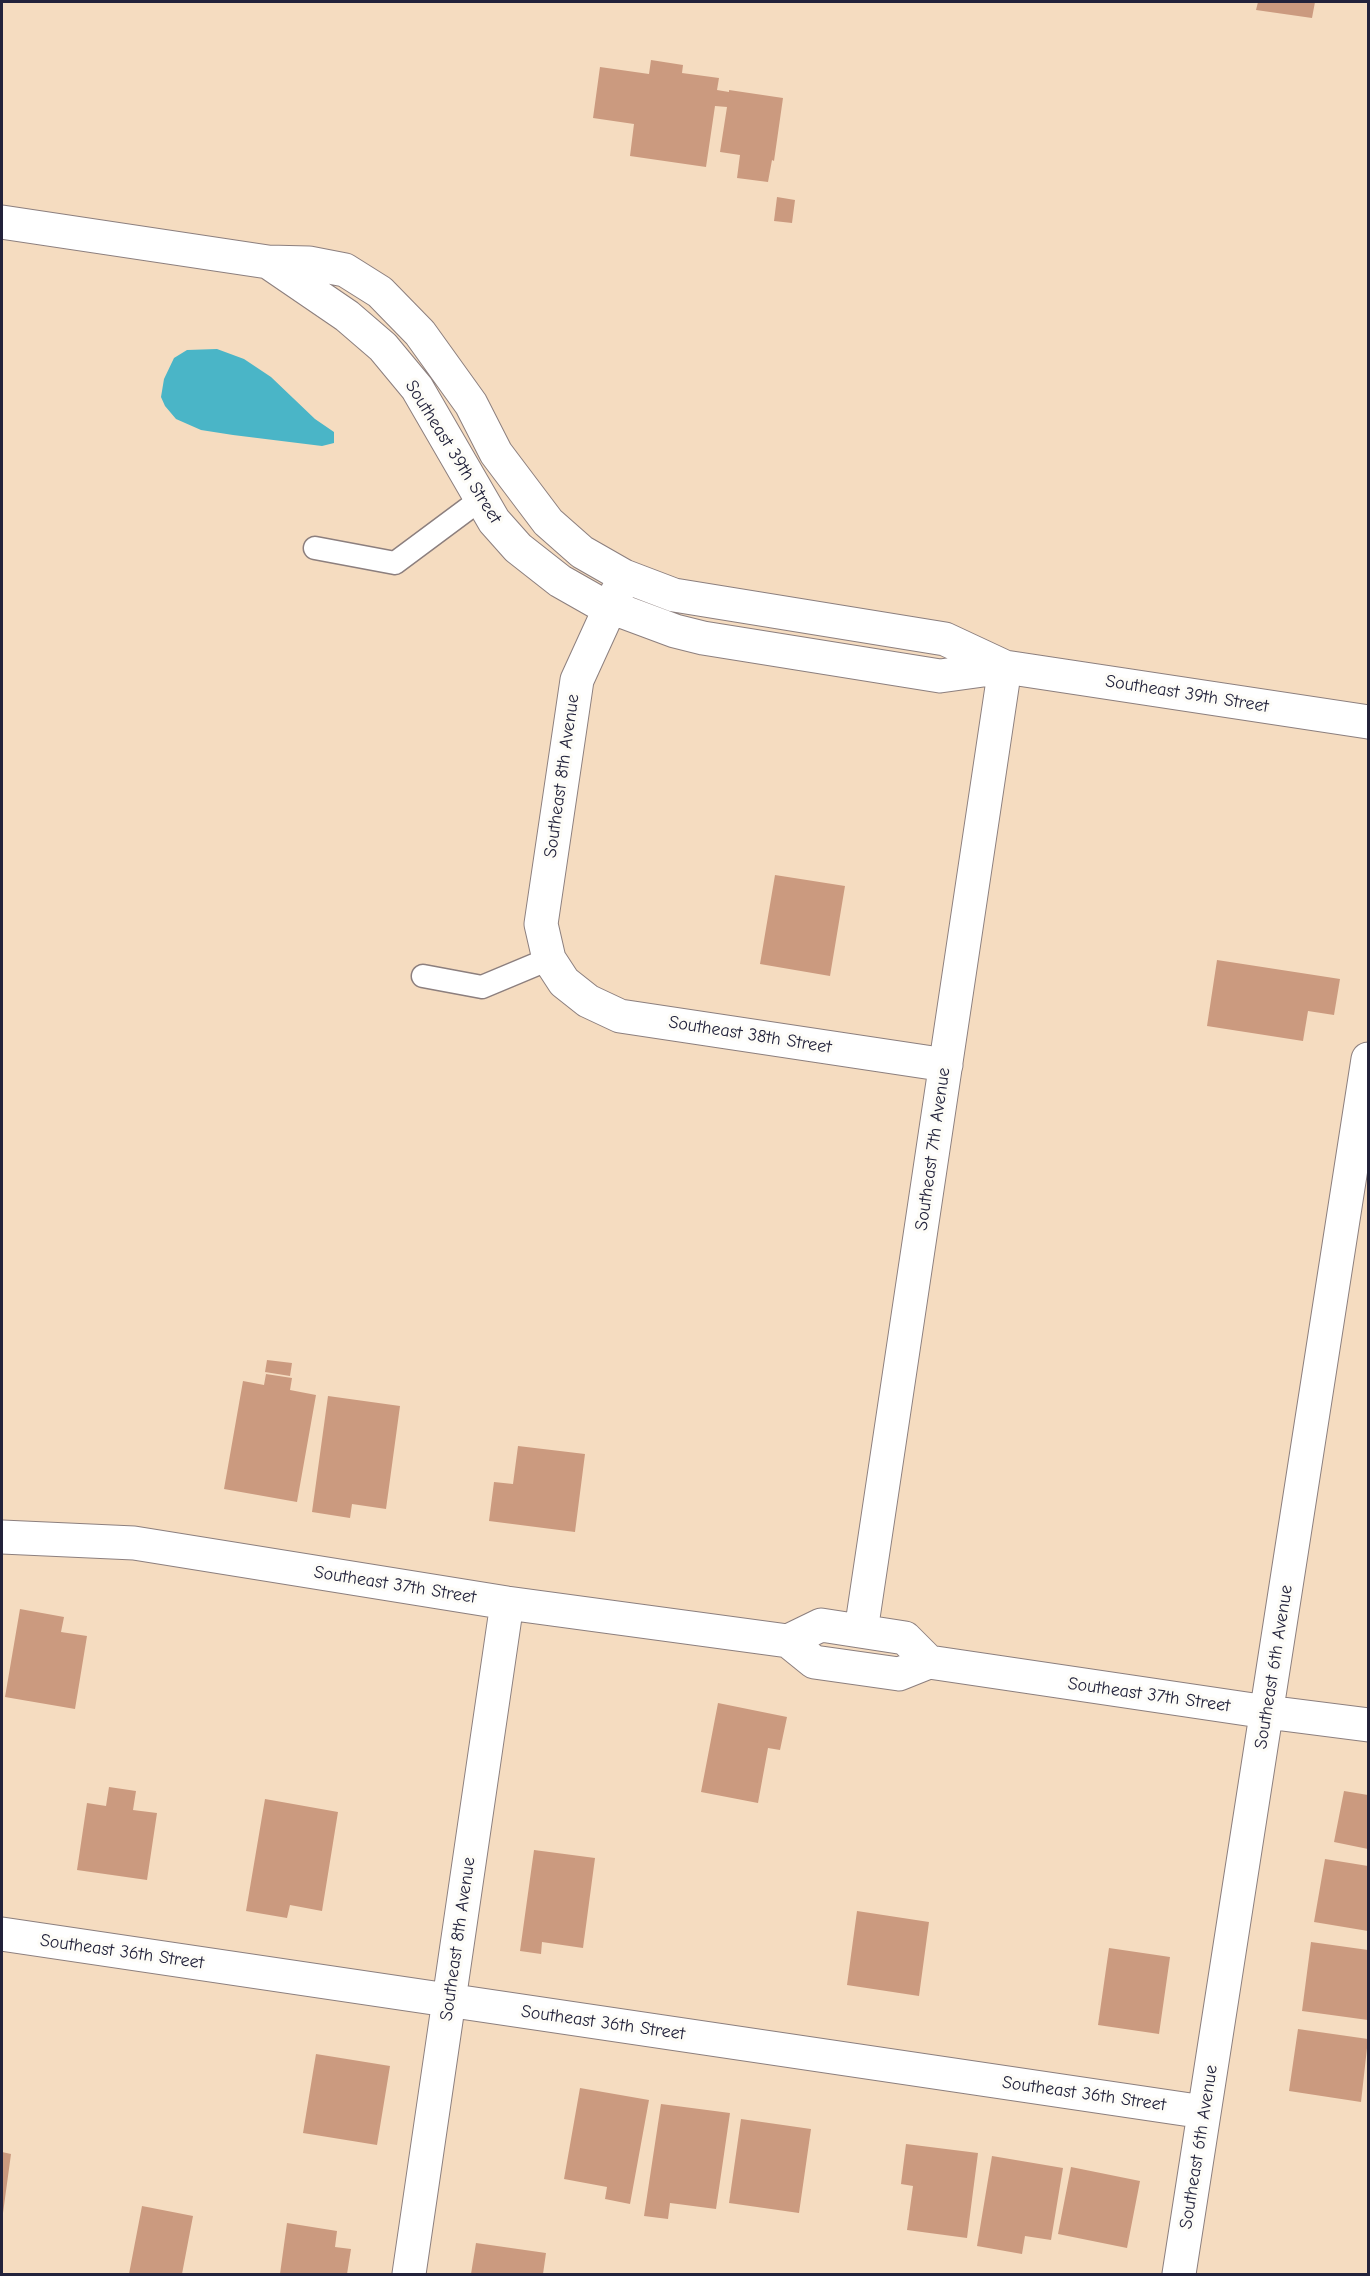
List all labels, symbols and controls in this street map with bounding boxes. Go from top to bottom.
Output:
street label: Southeast 39th Street [400,376,506,528]
street label: Southeast 39th Street [1104,670,1270,718]
street label: Southeast 8th Avenue [540,693,584,859]
street label: Southeast 38th Street [667,1011,833,1059]
street label: Southeast 7th Avenue [911,1066,955,1232]
street label: Southeast 37th Street [312,1562,478,1608]
street label: Southeast 6th Avenue [1250,1583,1298,1751]
street label: Southeast 37th Street [1066,1673,1232,1717]
street label: Southeast 8th Avenue [436,1856,480,2022]
street label: Southeast 36th Street [39,1930,205,1974]
street label: Southeast 36th Street [520,2001,686,2045]
street label: Southeast 6th Avenue [1175,2063,1223,2231]
street label: Southeast 36th Street [1001,2072,1167,2116]

